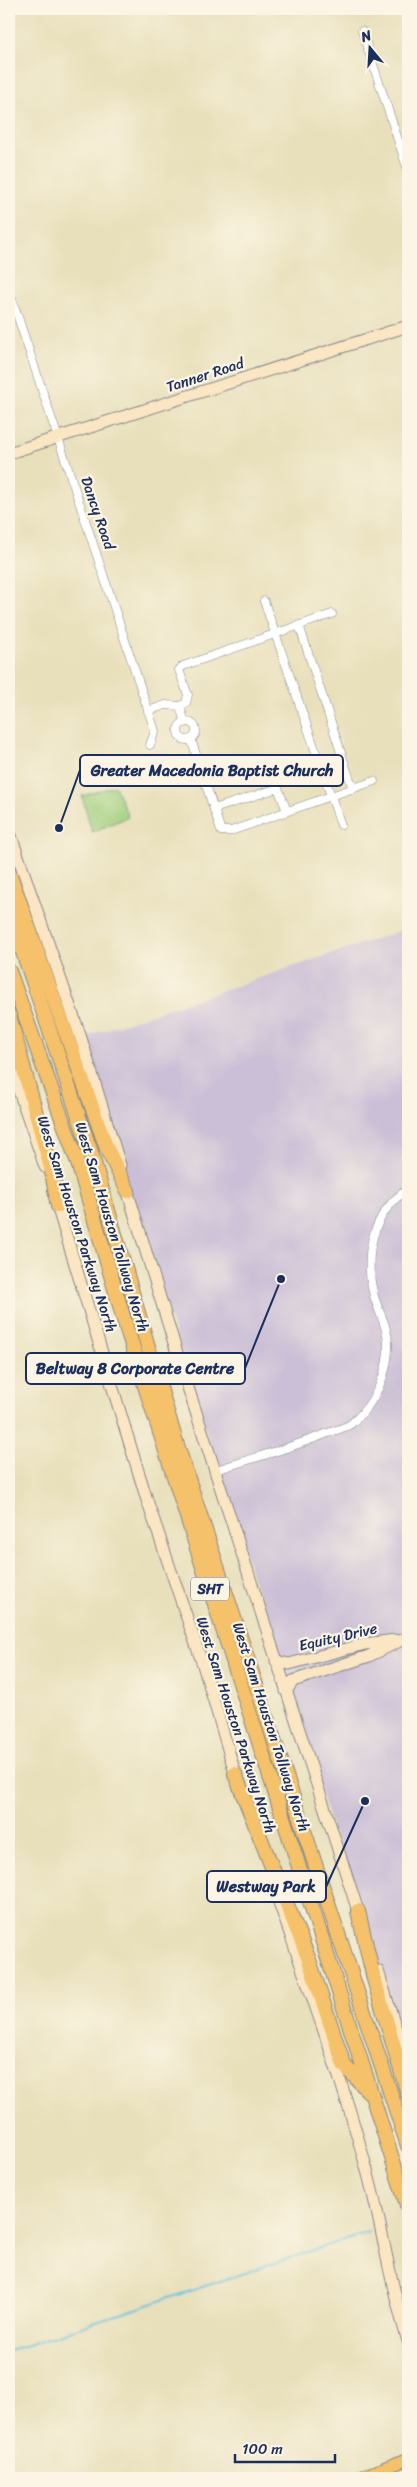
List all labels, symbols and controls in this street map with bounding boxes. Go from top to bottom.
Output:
north arrow [344,22,394,72]
text: N [357,23,375,50]
street label: Tanner Road [163,350,248,400]
street label: Dancy Road [73,473,123,554]
callout: Greater Macedonia Baptist Church [80,755,343,786]
text: Greater Macedonia Baptist Church [90,756,334,785]
street label: West Sam Houston Parkway North [30,1112,124,1336]
street label: West Sam Houston Tollway North [68,1119,156,1336]
callout: Beltway 8 Corporate Centre [26,1353,245,1384]
text: Beltway 8 Corporate Centre [36,1354,235,1383]
road number: SHT [191,1578,229,1600]
street label: West Sam Houston Parkway North [189,1613,283,1837]
street label: Equity Drive [296,1615,380,1659]
street label: West Sam Houston Tollway North [225,1619,317,1835]
callout: Westway Park [207,1871,326,1902]
text: Westway Park [216,1872,316,1901]
scale bar [235,2432,334,2464]
text: 100 m [242,2436,283,2462]

